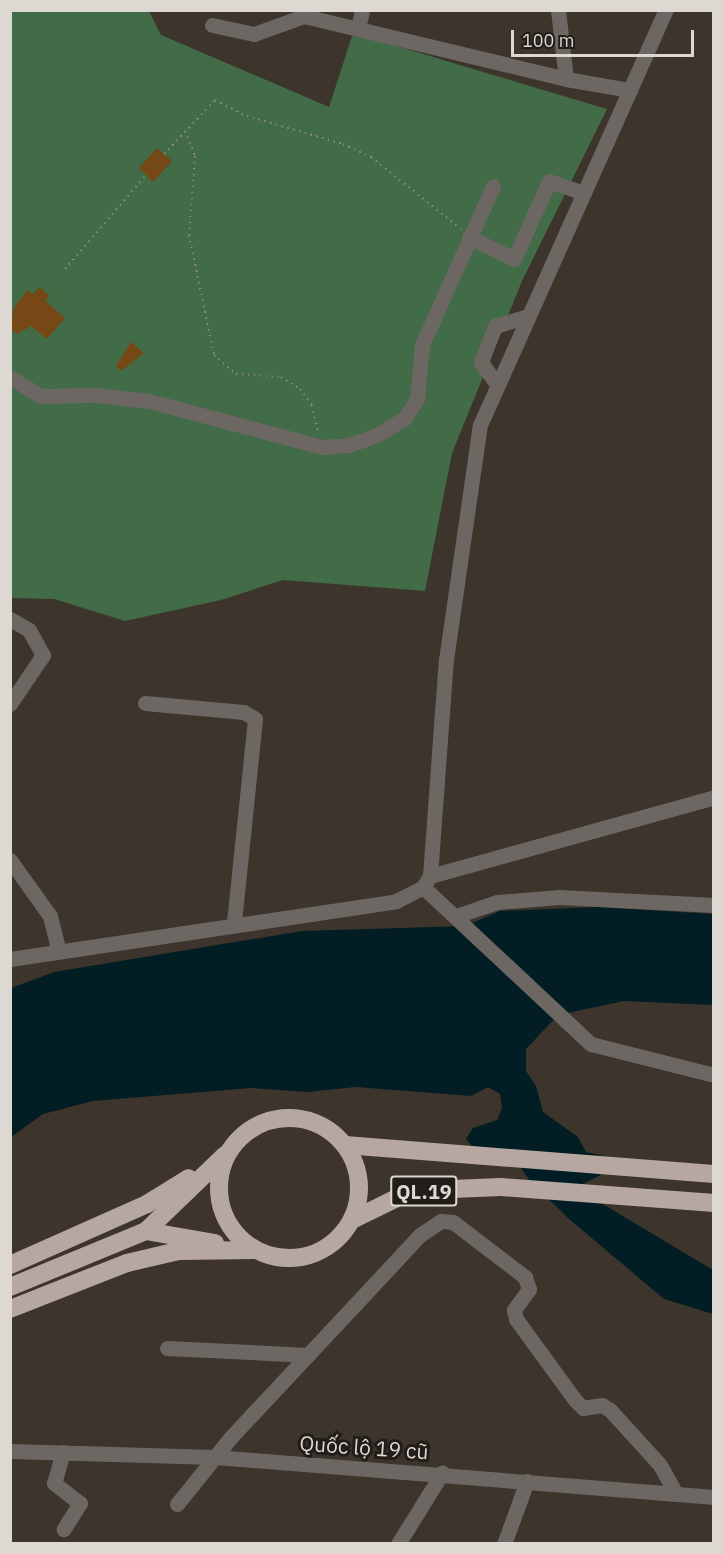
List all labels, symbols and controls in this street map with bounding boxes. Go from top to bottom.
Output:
scale bar [514,18,697,56]
text: 100 m [522,29,574,52]
road number: QL.19 [390,1174,458,1208]
street label: Quốc lộ 19 cũ [299,1430,429,1464]

